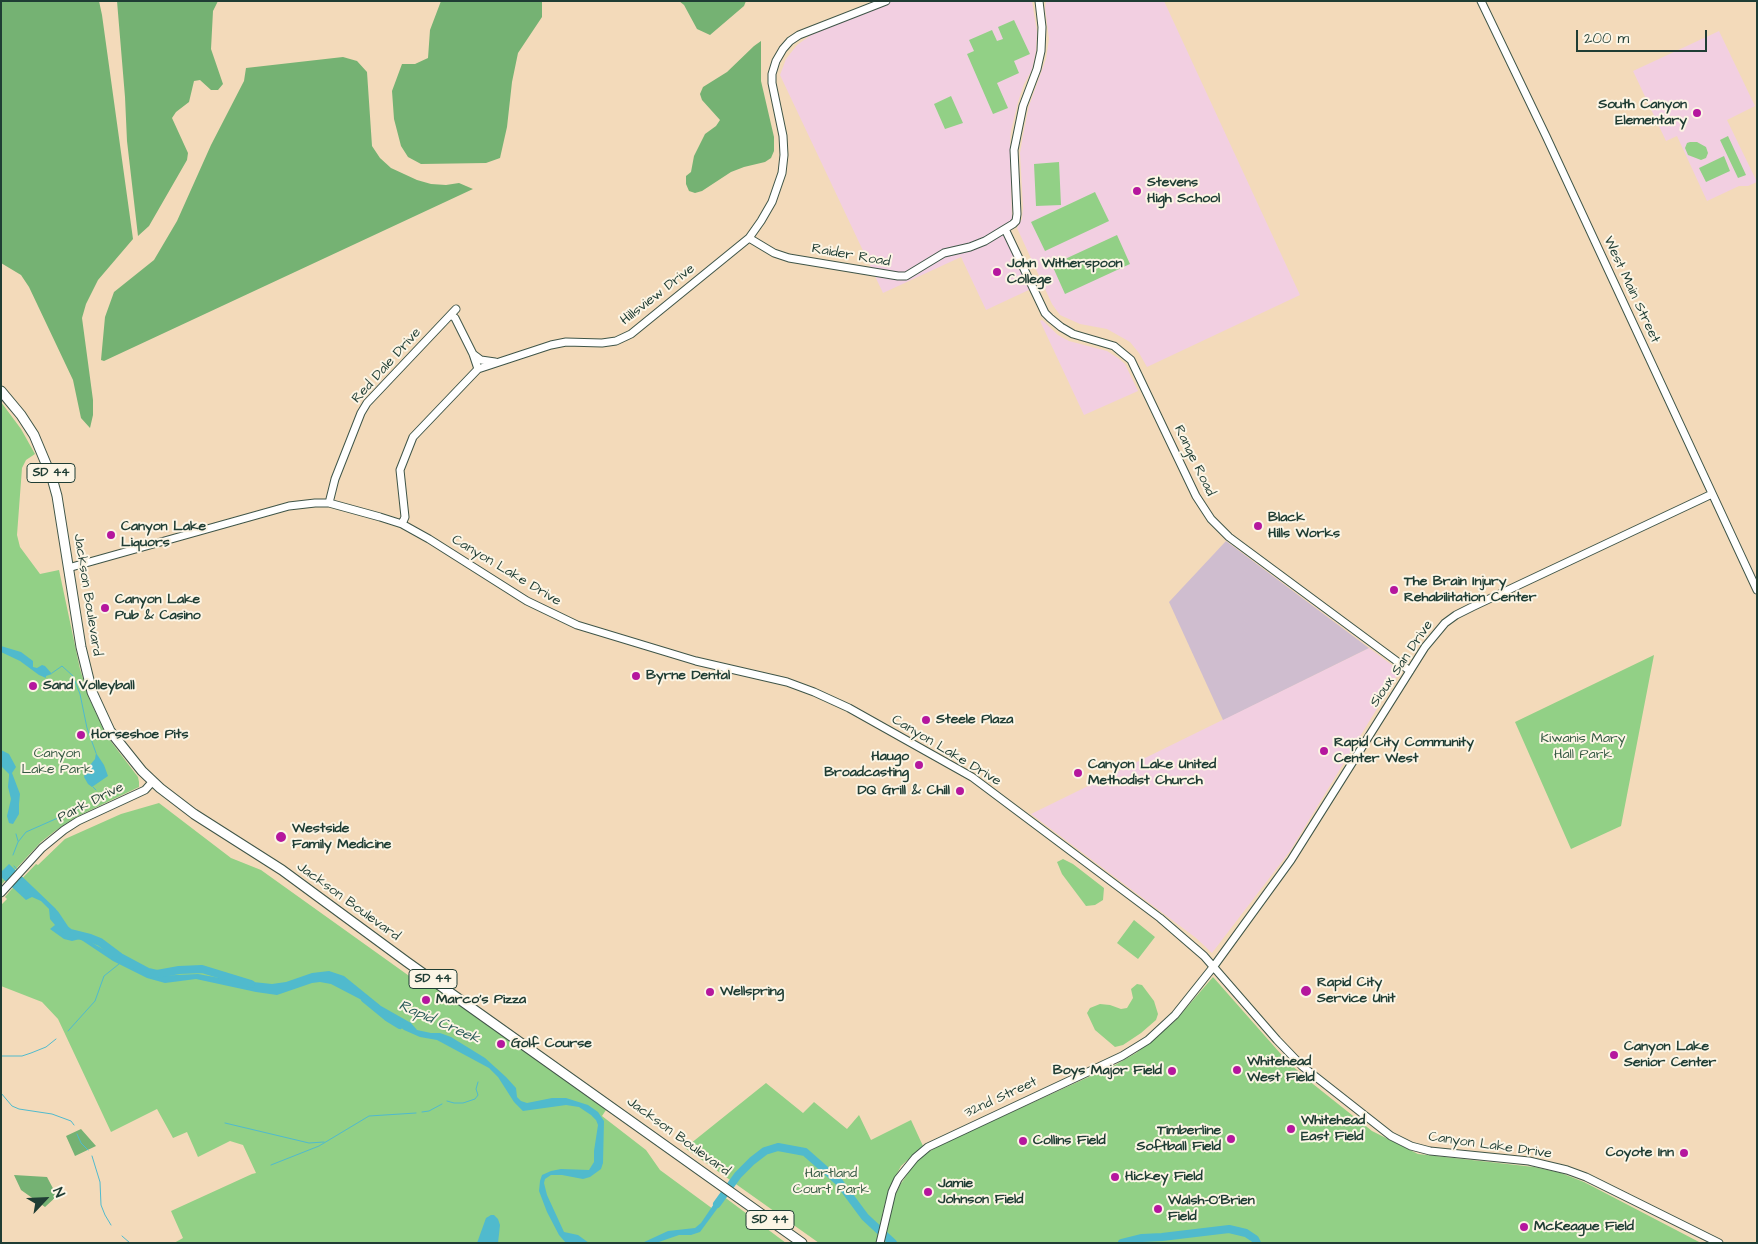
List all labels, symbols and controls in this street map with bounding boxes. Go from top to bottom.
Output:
scale bar [1578,20,1709,52]
text: 200 m [1584,28,1629,49]
place label: South Canyon Elementary [1598,97,1687,130]
marker: South Canyon Elementary [1691,107,1703,119]
place label: Stevens High School [1147,175,1220,208]
marker: Stevens High School [1131,185,1143,197]
street label: West Main Street [1599,234,1663,346]
street label: Raider Road [810,241,892,271]
place label: John Witherspoon College [1007,256,1123,288]
street label: Hillsview Drive [618,261,698,329]
marker: John Witherspoon College [991,266,1003,278]
street label: Red Dale Drive [349,325,425,407]
street label: Range Road [1170,423,1218,499]
road number: SD 44 [27,463,75,482]
place label: Black Hills Works [1268,510,1340,542]
place label: Canyon Lake Liquors [121,519,206,552]
marker: Black Hills Works [1252,520,1264,532]
marker: Canyon Lake Liquors [105,529,117,541]
street label: Canyon Lake Drive [448,532,564,610]
street label: Jackson Boulevard [69,533,105,657]
place label: The Brain Injury Rehabilitation Center [1404,574,1536,606]
marker: The Brain Injury Rehabilitation Center [1388,584,1400,596]
place label: Canyon Lake Pub & Casino [115,592,201,624]
marker: Canyon Lake Pub & Casino [99,602,111,614]
street label: Sioux San Drive [1367,618,1437,710]
place label: Byrne Dental [646,668,730,684]
marker: Byrne Dental [630,670,642,682]
place label: Sand Volleyball [43,678,135,694]
marker: Sand Volleyball [27,680,39,692]
street label: Canyon Lake Drive [888,712,1004,790]
place label: Steele Plaza [936,712,1013,728]
marker: Steele Plaza [920,714,932,726]
place label: Horseshoe Pits [91,727,188,743]
marker: Horseshoe Pits [75,729,87,741]
park label: Kiwanis Mary Hall Park [1541,731,1625,764]
place label: Rapid City Community Center West [1334,735,1474,768]
marker: Rapid City Community Center West [1318,745,1330,757]
park label: Canyon Lake Park [22,746,92,779]
place label: Haugo Broadcasting [824,749,909,782]
place label: Canyon Lake United Methodist Church [1088,757,1216,790]
marker: Haugo Broadcasting [913,759,925,771]
marker: Canyon Lake United Methodist Church [1072,767,1084,779]
street label: Park Drive [55,779,127,827]
place label: DQ Grill & Chill [857,783,950,799]
marker: DQ Grill & Chill [954,785,966,797]
place label: Westside Family Medicine [292,821,391,854]
marker: Westside Family Medicine [274,830,288,844]
street label: Jackson Boulevard [293,859,403,945]
road number: SD 44 [409,970,457,989]
place label: Rapid City Service Unit [1317,975,1395,1008]
place label: Wellspring [720,984,784,1000]
marker: Rapid City Service Unit [1299,984,1313,998]
marker: Wellspring [704,986,716,998]
place label: Marco's Pizza [436,992,526,1008]
marker: Marco's Pizza [420,994,432,1006]
water label: Rapid Creek [396,997,482,1049]
place label: Golf Course [511,1036,592,1052]
marker: Golf Course [495,1038,507,1050]
place label: Canyon Lake Senior Center [1624,1039,1716,1072]
marker: Canyon Lake Senior Center [1608,1049,1620,1061]
place label: Whitehead West Field [1247,1054,1315,1086]
place label: Boys Major Field [1053,1063,1162,1079]
marker: Whitehead West Field [1231,1064,1243,1076]
marker: Boys Major Field [1166,1065,1178,1077]
street label: 32nd Street [962,1074,1040,1122]
street label: Jackson Boulevard [623,1094,733,1180]
place label: Whitehead East Field [1301,1113,1365,1146]
place label: Timberline Softball Field [1136,1123,1221,1156]
marker: Whitehead East Field [1285,1123,1297,1135]
street label: Canyon Lake Drive [1427,1129,1553,1163]
place label: Collins Field [1033,1133,1106,1149]
marker: Timberline Softball Field [1225,1133,1237,1145]
marker: Collins Field [1017,1135,1029,1147]
place label: Coyote Inn [1606,1145,1674,1161]
marker: Coyote Inn [1678,1147,1690,1159]
park label: Hartland Court Park [793,1166,869,1198]
place label: Hickey Field [1125,1169,1203,1185]
marker: Hickey Field [1109,1171,1121,1183]
north arrow [20,1174,70,1224]
place label: Jamie Johnson Field [938,1176,1023,1208]
text: N [48,1184,70,1201]
marker: Jamie Johnson Field [922,1186,934,1198]
place label: Walsh-O'Brien Field [1168,1193,1255,1226]
marker: Walsh-O'Brien Field [1152,1203,1164,1215]
road number: SD 44 [746,1210,794,1230]
place label: McKeague Field [1534,1219,1634,1235]
marker: McKeague Field [1518,1221,1530,1233]

